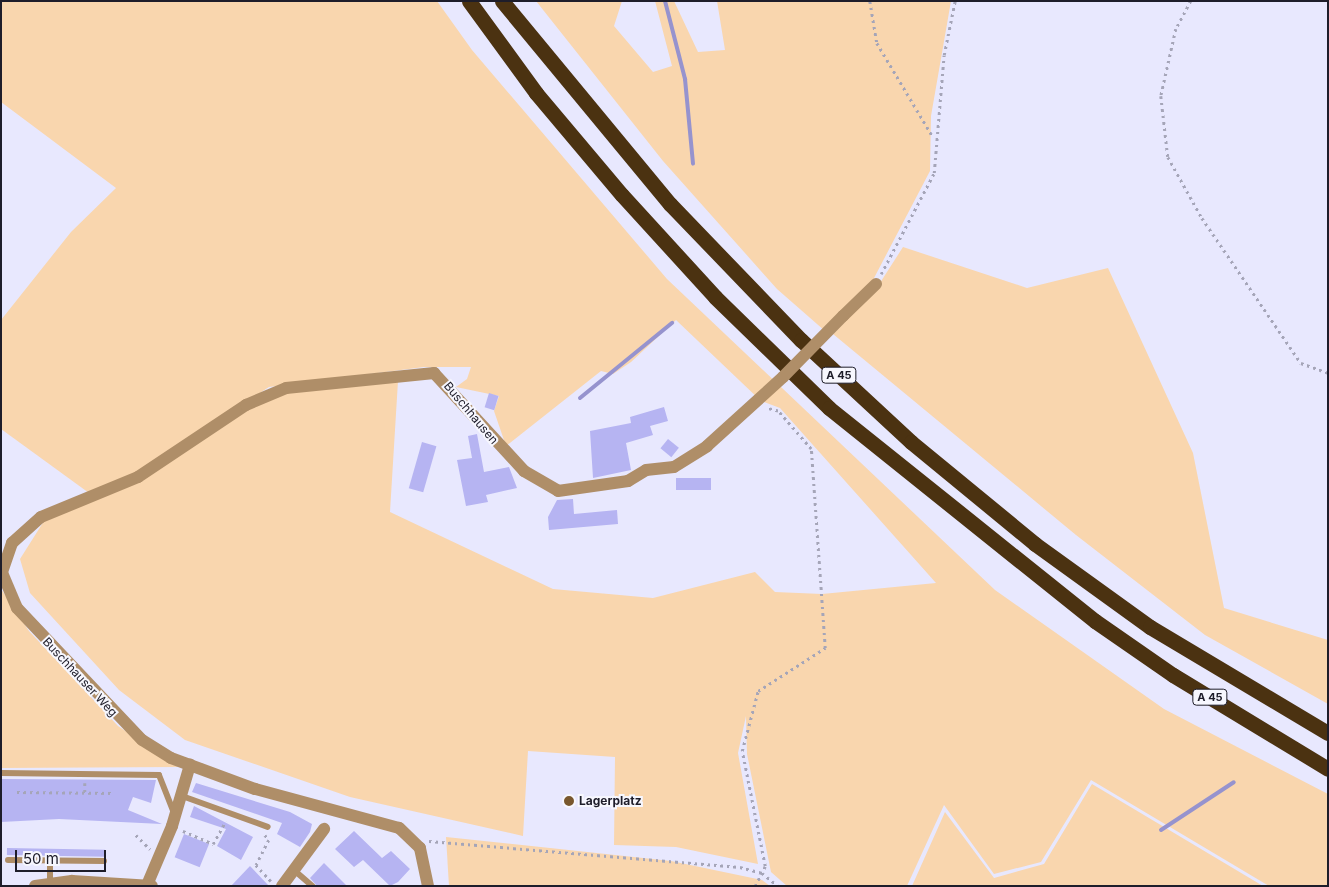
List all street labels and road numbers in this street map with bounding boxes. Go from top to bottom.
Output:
road number: A 45 [820,366,858,384]
street label: Buschhausen [441,379,501,447]
street label: Buschhauser Weg [40,634,120,720]
road number: A 45 [1191,689,1229,706]

